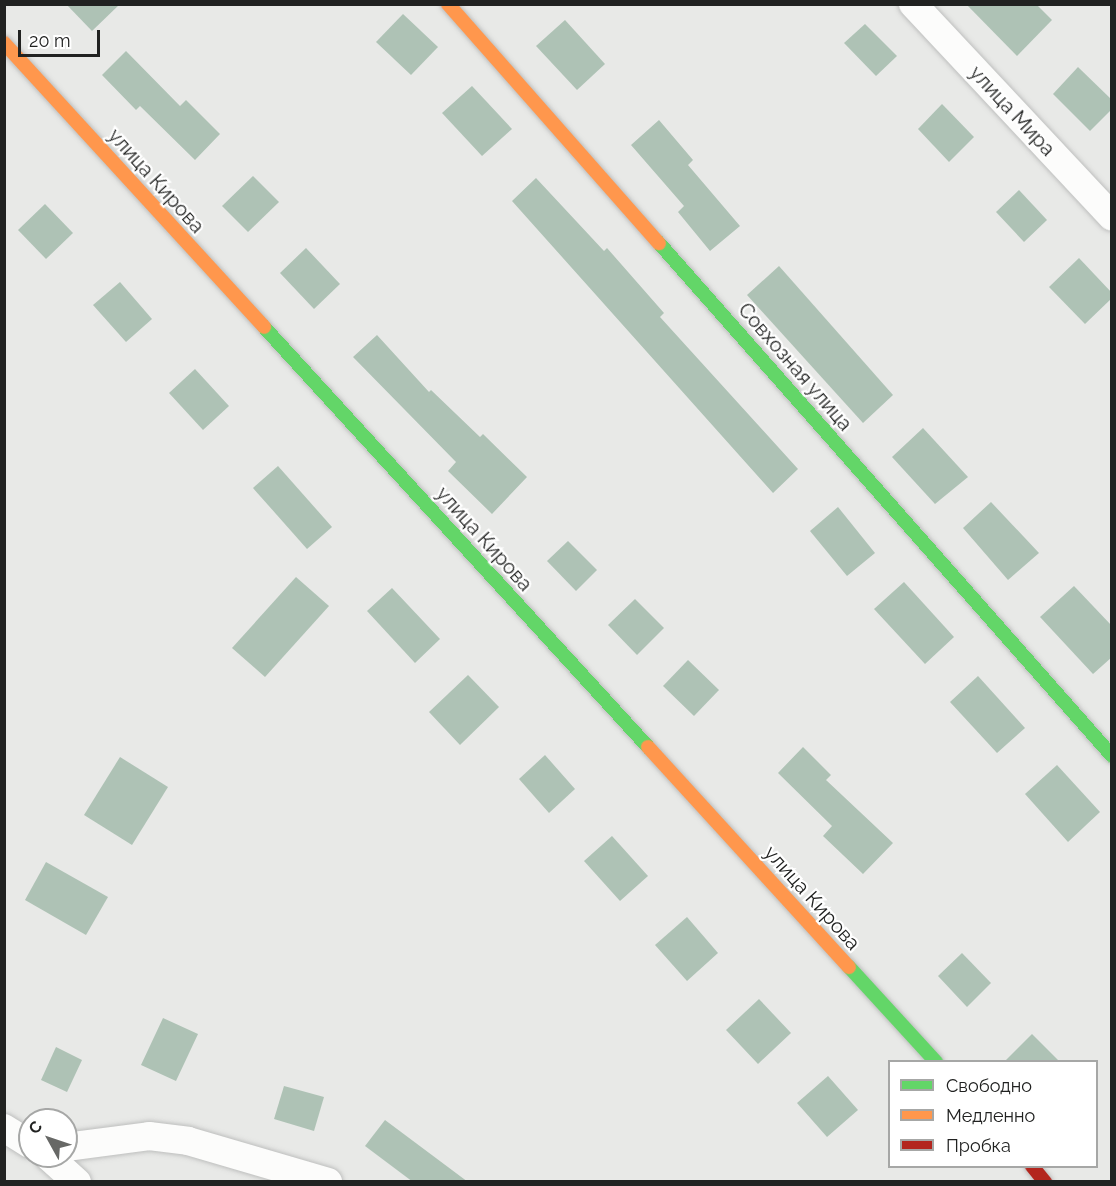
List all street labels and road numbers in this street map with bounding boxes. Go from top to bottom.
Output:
street label: улица Мира [964,61,1060,161]
street label: улица Кирова [103,124,209,238]
street label: Совхозная улица [733,298,857,436]
street label: улица Кирова [431,482,537,596]
street label: улица Кирова [759,841,865,955]

